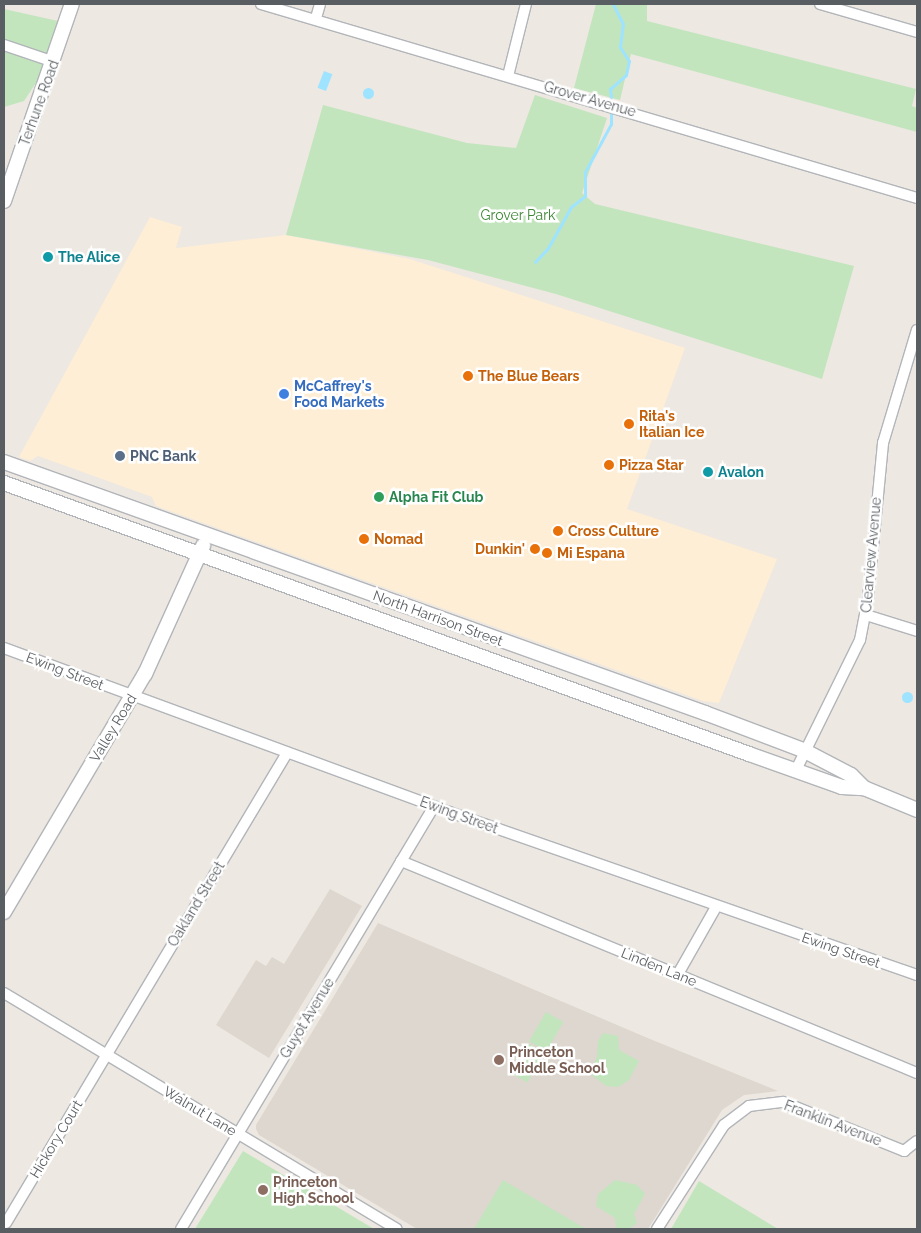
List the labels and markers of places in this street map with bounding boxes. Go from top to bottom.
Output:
place label: The Alice [58,249,120,265]
marker: The Alice [42,251,54,263]
place label: The Blue Bears [478,368,579,384]
marker: The Blue Bears [462,370,474,382]
place label: McCaffrey's Food Markets [294,378,384,411]
marker: McCaffrey's Food Markets [278,388,290,400]
place label: Rita's Italian Ice [639,408,704,441]
marker: Rita's Italian Ice [623,418,635,430]
place label: PNC Bank [130,448,196,464]
marker: PNC Bank [114,450,126,462]
place label: Pizza Star [619,457,684,473]
marker: Pizza Star [603,459,615,471]
place label: Avalon [718,464,764,480]
marker: Avalon [702,466,714,478]
place label: Alpha Fit Club [389,489,483,505]
marker: Alpha Fit Club [373,491,385,503]
place label: Cross Culture [568,523,659,539]
marker: Cross Culture [552,525,564,537]
place label: Nomad [374,531,423,547]
marker: Nomad [358,533,370,545]
place label: Dunkin' [475,541,525,557]
marker: Dunkin' [529,543,541,555]
place label: Mi Espana [557,545,625,561]
marker: Mi Espana [541,547,553,559]
place label: Princeton Middle School [509,1044,605,1076]
marker: Princeton Middle School [493,1054,505,1066]
place label: Princeton High School [273,1174,354,1206]
marker: Princeton High School [257,1184,269,1196]

